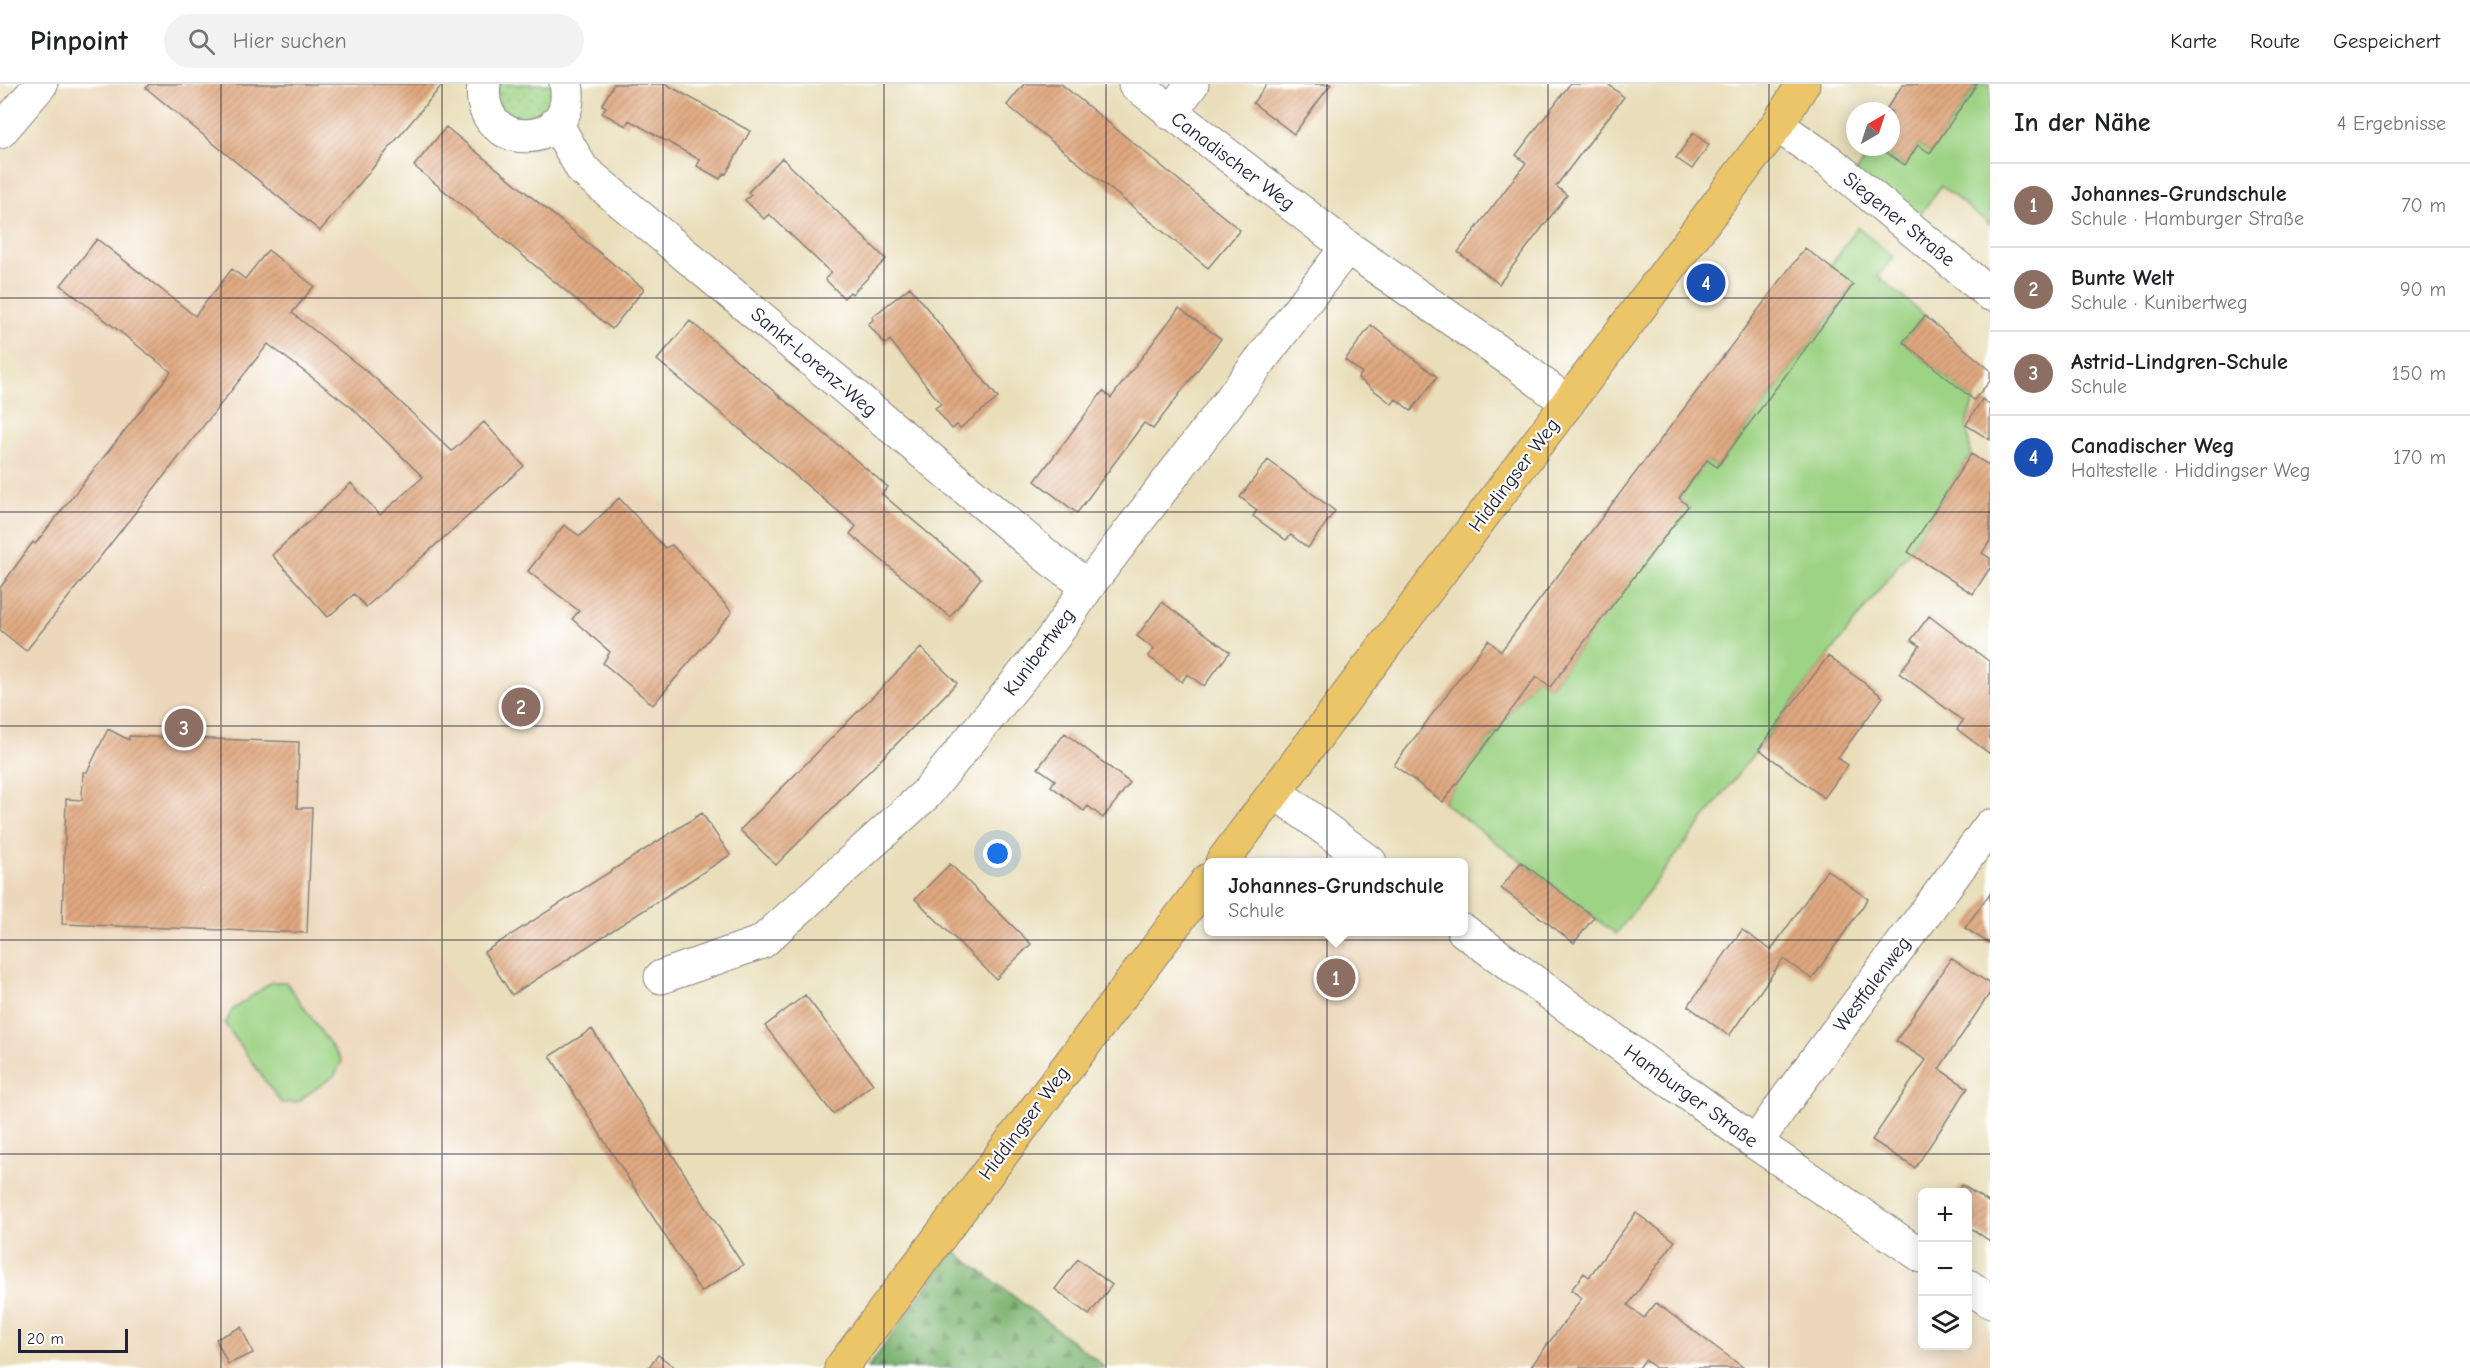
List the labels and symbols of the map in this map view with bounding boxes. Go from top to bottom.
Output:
north arrow [1846,102,1900,156]
street label: Canadischer Weg [1167,107,1299,215]
street label: Siegener Straße [1838,167,1960,271]
pin: 4 [1686,260,1726,306]
street label: Sankt-Lorenz-Weg [746,303,882,421]
street label: Hiddingser Weg [1464,414,1564,536]
street label: Kunibertweg [999,604,1079,700]
pin: 2 [502,684,540,730]
pin: 3 [164,706,204,750]
your location [983,839,1012,868]
street label: Westfalenweg [1829,932,1915,1036]
pin: 1 [1316,956,1356,1000]
street label: Hamburger Straße [1620,1040,1762,1152]
street label: Hiddingser Weg [974,1062,1074,1184]
scale bar [18,1326,128,1354]

